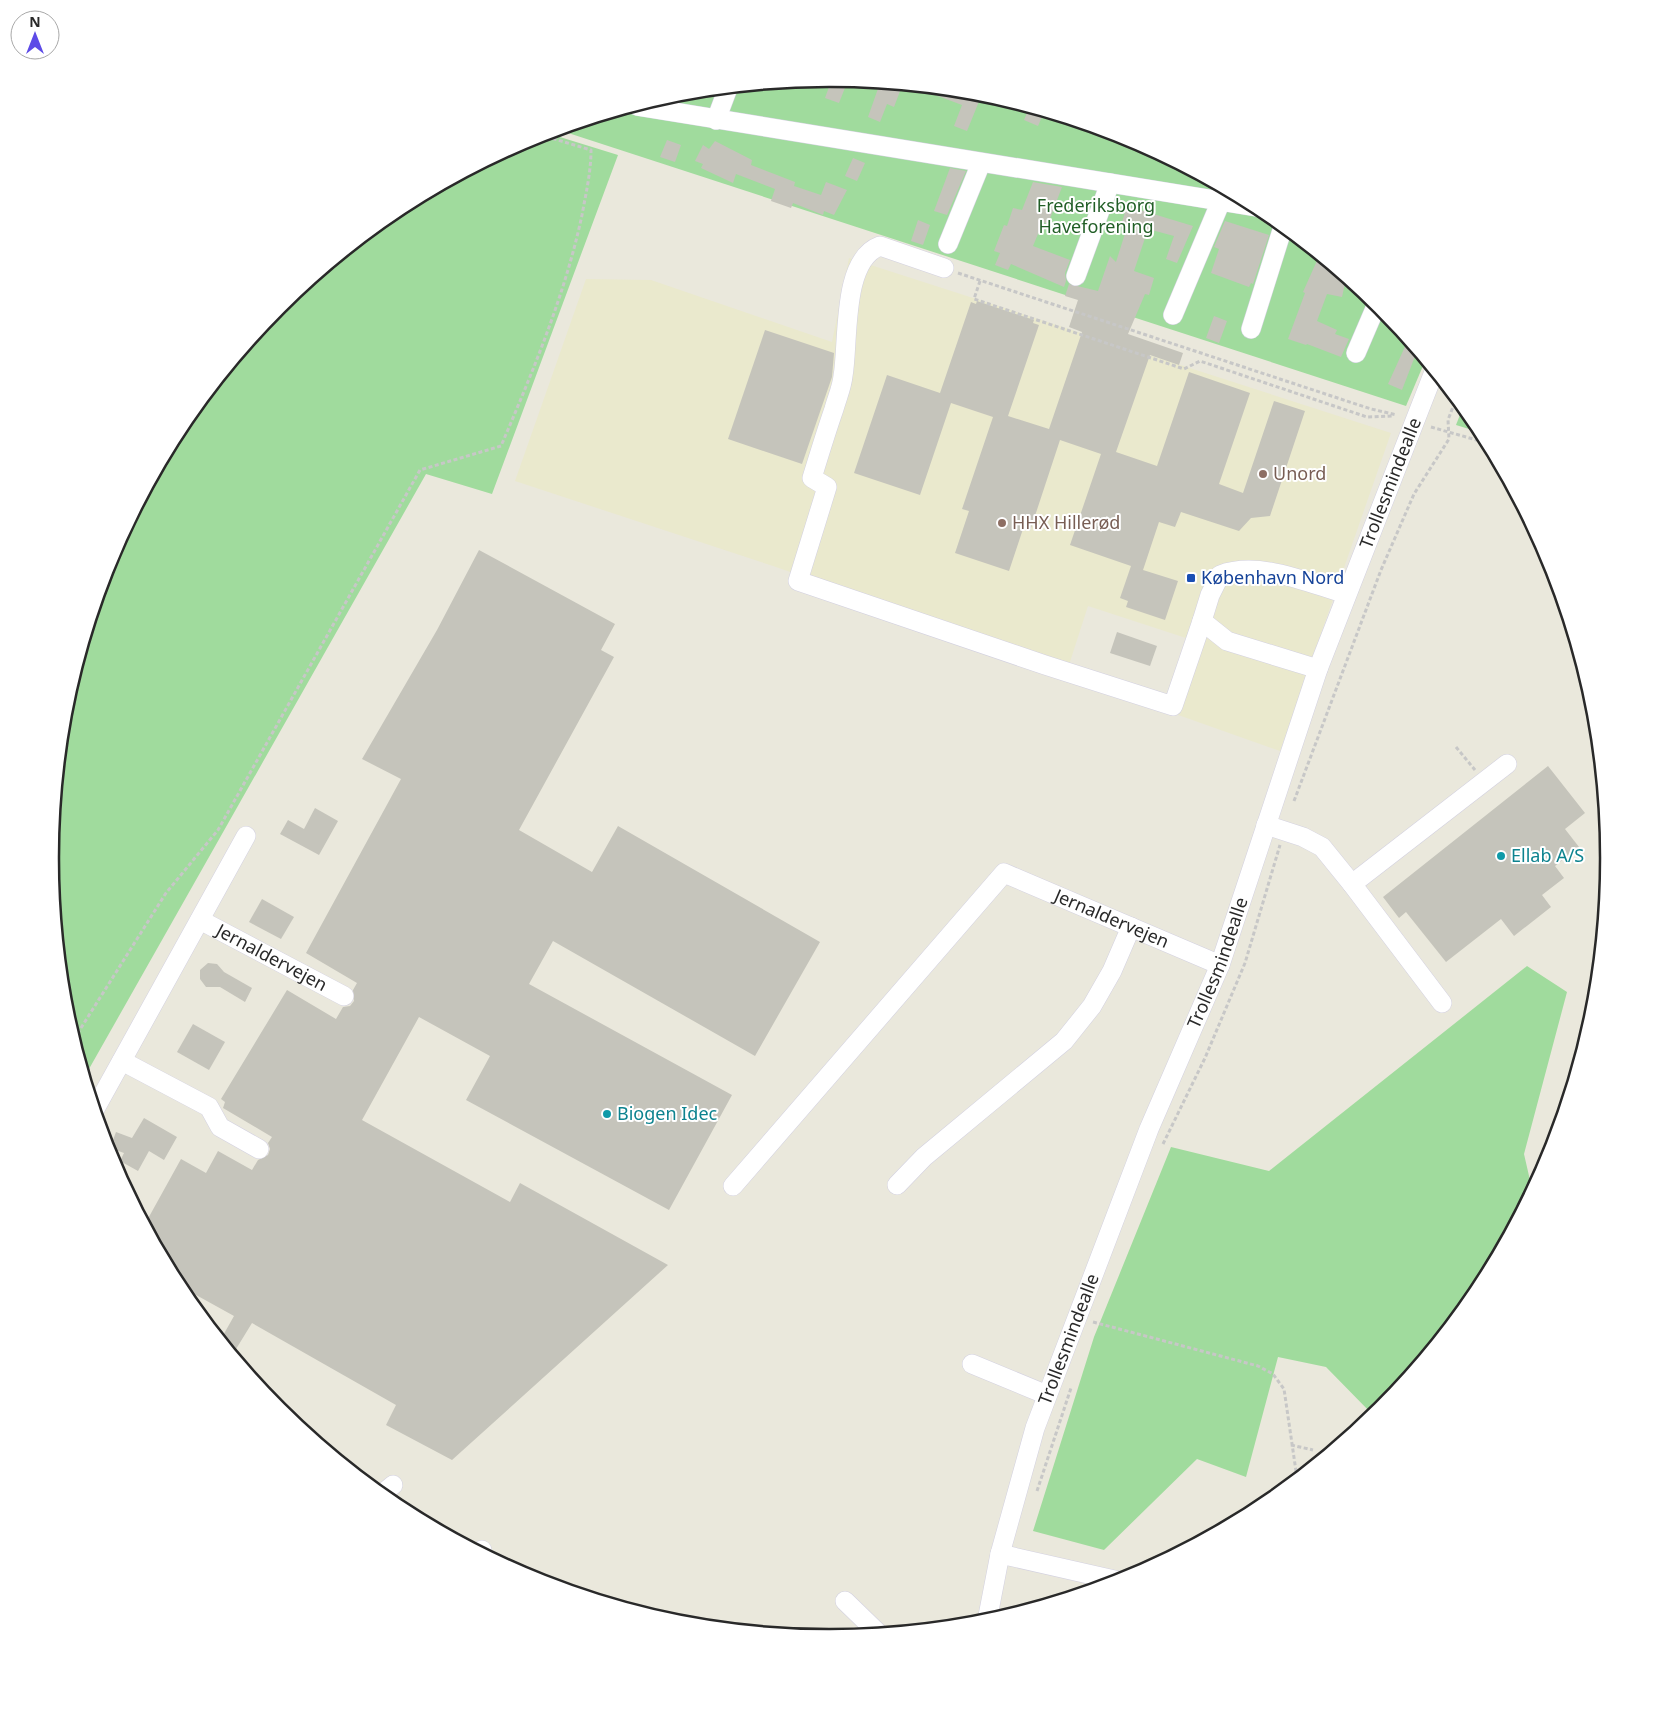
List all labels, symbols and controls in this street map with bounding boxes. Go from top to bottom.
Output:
north arrow [10,10,60,60]
text: N [29,12,41,31]
park label: Frederiksborg Haveforening [1037,193,1155,238]
street label: Trollesmindealle [1353,414,1426,552]
place label: Unord [1273,461,1326,485]
marker: Unord [1257,468,1269,480]
place label: HHX Hillerød [1012,510,1120,534]
marker: HHX Hillerød [996,517,1008,529]
place label: København Nord [1201,565,1344,589]
marker: København Nord [1185,572,1197,584]
place label: Ellab A/S [1511,843,1584,867]
marker: Ellab A/S [1495,850,1507,862]
street label: Jernaldervejen [1049,882,1173,953]
street label: Trollesmindealle [1181,894,1253,1032]
street label: Jernaldervejen [211,917,332,996]
place label: Biogen Idec [617,1101,718,1125]
marker: Biogen Idec [601,1108,613,1120]
street label: Trollesmindealle [1032,1270,1104,1408]

